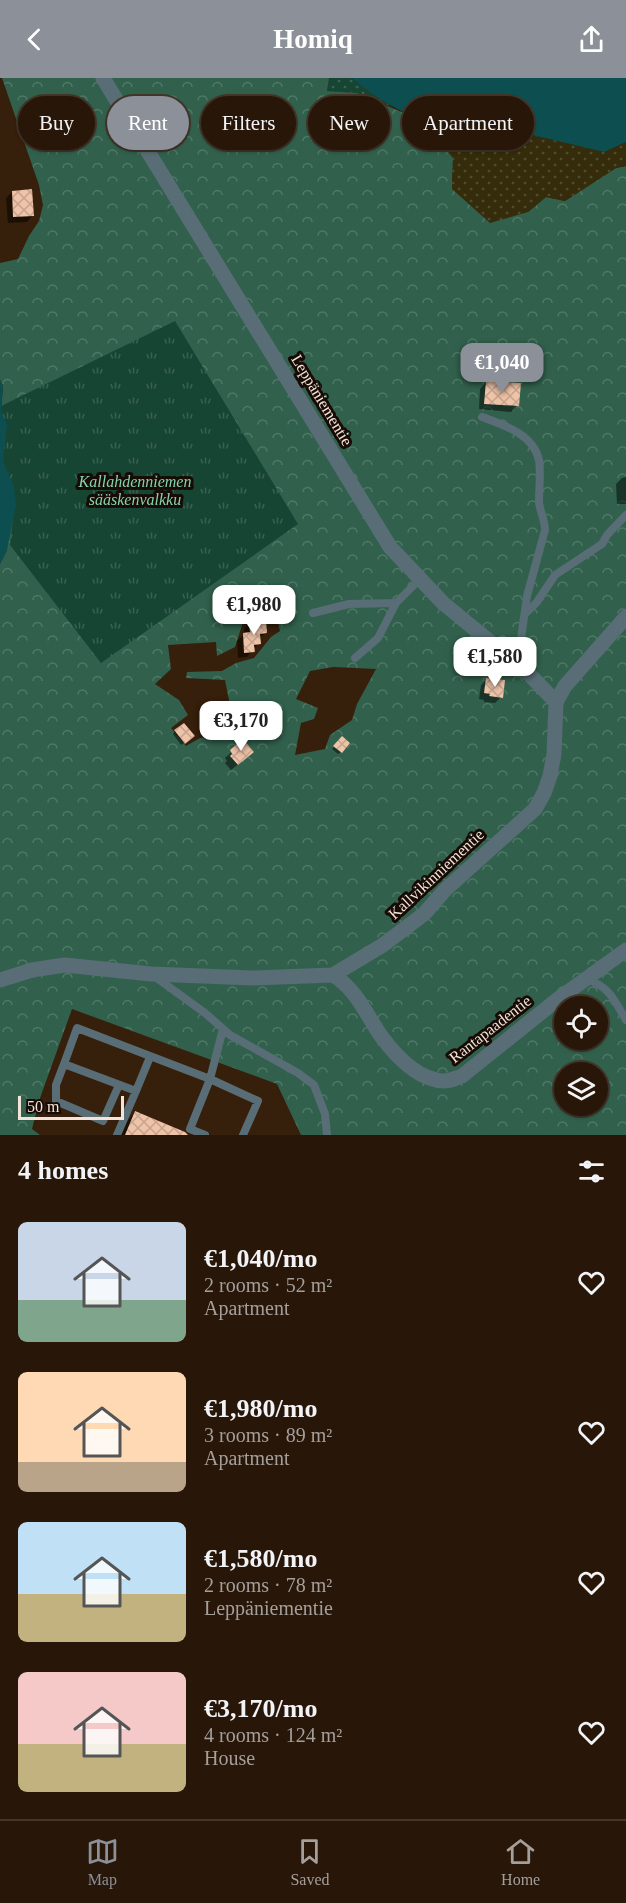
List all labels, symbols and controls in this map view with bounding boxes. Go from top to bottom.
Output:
icon: back [18,23,51,56]
icon: share [575,23,608,56]
text: Homiq [273,24,353,54]
chip: Buy [18,96,95,150]
chip: Rent [107,96,189,150]
chip: Filters [201,96,296,150]
chip: New [308,96,390,150]
chip: Apartment [402,96,534,150]
pin: €1,040 [453,343,551,394]
street label: Leppäniementie [287,351,356,449]
text: €1,040 [475,351,530,373]
park label: Kallahdenniemen sääskenvalkku [78,473,191,508]
pin: €1,980 [205,585,303,636]
text: €1,980 [227,593,282,615]
pin: €1,580 [446,637,544,688]
text: €1,580 [468,645,523,667]
pin: €3,170 [192,701,290,752]
text: €3,170 [214,709,269,731]
street label: Kallvikinniementie [385,826,487,922]
street label: Rantapaadentie [446,992,535,1067]
map controls [554,996,608,1116]
button: locate [554,996,608,1050]
button: layers [554,1062,608,1116]
scale bar [18,1093,124,1120]
text: 50 m [27,1098,59,1115]
icon: filters [575,1155,608,1188]
text: 4 homes [18,1156,108,1185]
text: €1,040/mo [204,1244,317,1273]
icon: home [66,1246,138,1318]
icon: heart [575,1266,608,1299]
text: 2 rooms · 52 m² [204,1274,332,1296]
text: Apartment [204,1297,290,1319]
text: €1,980/mo [204,1394,317,1423]
icon: home [66,1396,138,1468]
icon: heart [575,1416,608,1449]
text: 3 rooms · 89 m² [204,1424,332,1446]
text: Apartment [204,1447,290,1469]
text: €1,580/mo [204,1544,317,1573]
icon: home [66,1546,138,1618]
icon: heart [575,1566,608,1599]
text: 2 rooms · 78 m² [204,1574,332,1596]
text: Leppäniementie [204,1597,333,1619]
text: €3,170/mo [204,1694,317,1723]
icon: home [66,1696,138,1768]
icon: heart [575,1716,608,1749]
text: 4 rooms · 124 m² [204,1724,342,1746]
text: House [204,1747,255,1769]
tab: Map [86,1835,119,1889]
tab: Saved [290,1835,330,1889]
tab: Home [501,1835,540,1889]

